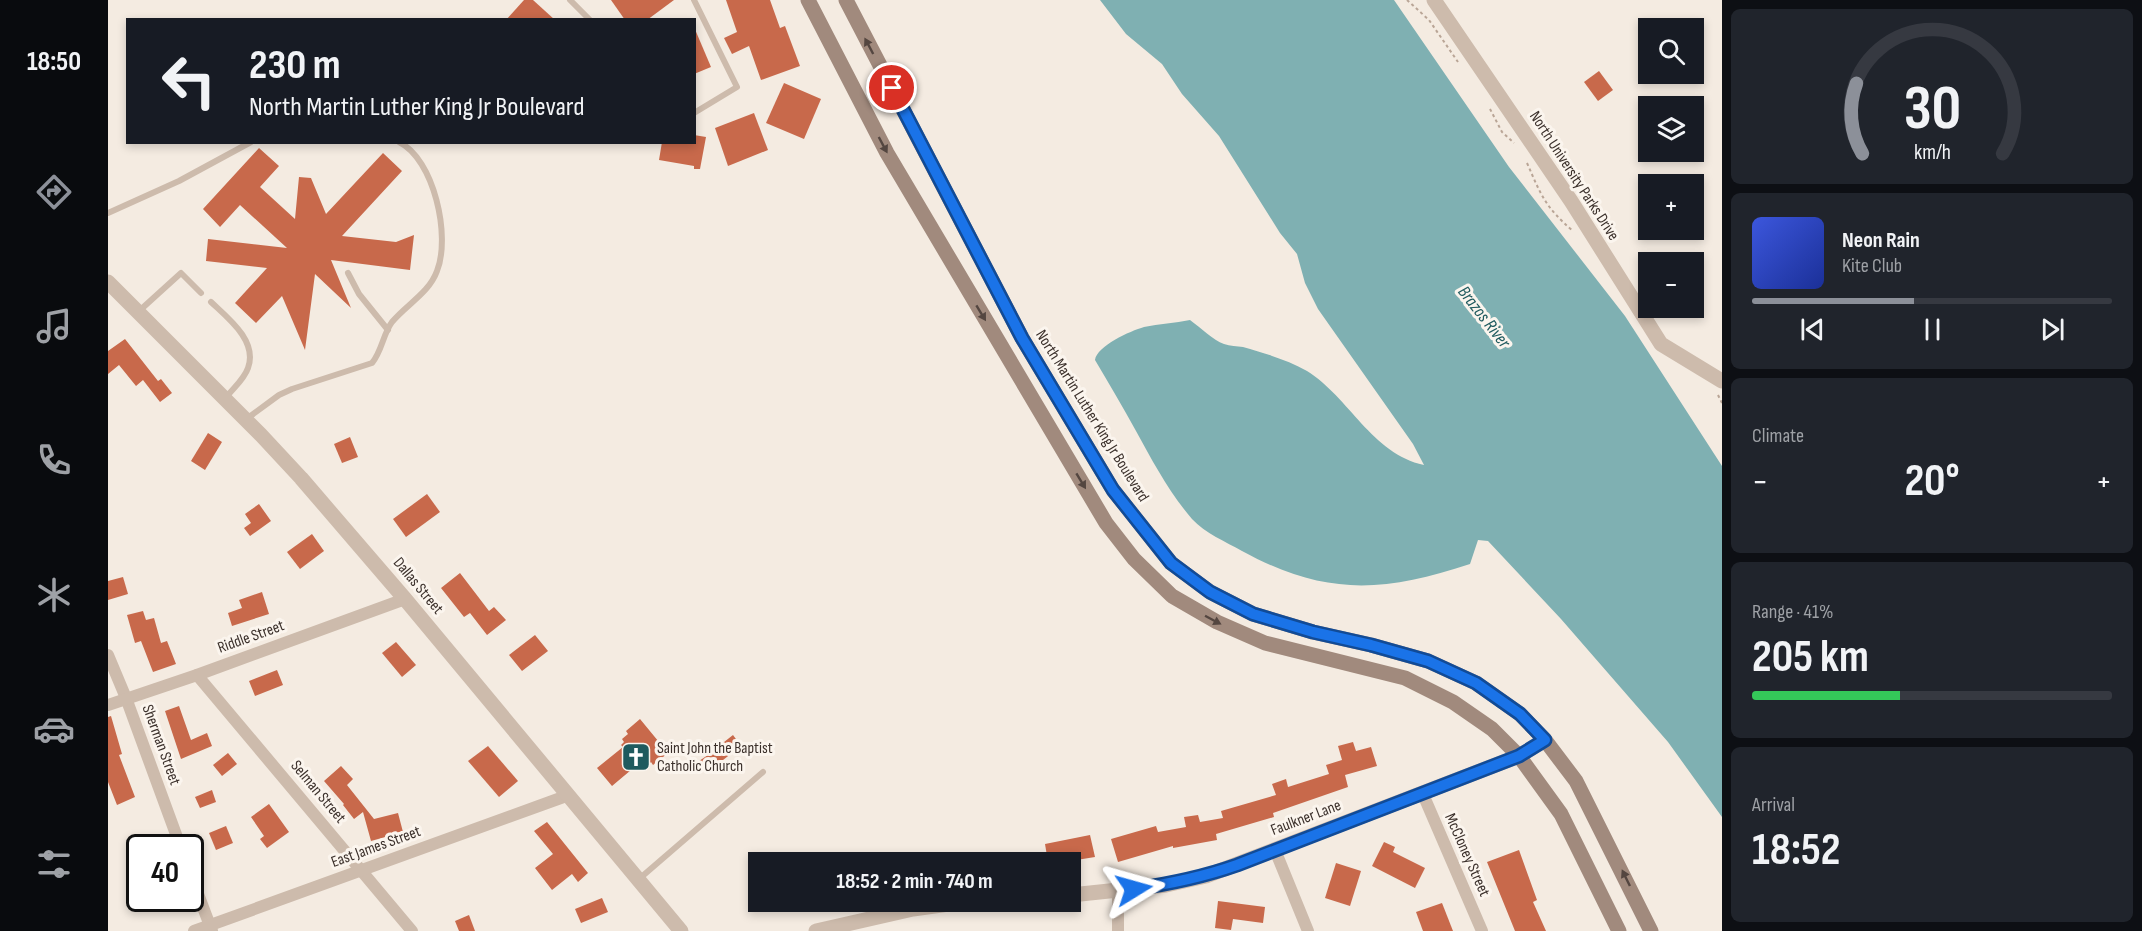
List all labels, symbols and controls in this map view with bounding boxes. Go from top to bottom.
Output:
map controls [1638,18,1704,318]
button: search [1638,18,1704,84]
one-way arrow [864,37,874,54]
text: 230 m [249,40,341,91]
icon: left [150,42,228,120]
text: 18:50 [27,46,81,78]
pin [866,62,917,113]
icon: arrive [875,71,908,104]
text: 30 [1903,72,1961,147]
text: North Martin Luther King Jr Boulevard [249,91,584,123]
button: layers [1638,96,1704,162]
street label: North University Parks Drive [1525,108,1623,244]
one-way arrow [878,137,888,154]
text: km/h [1913,140,1951,165]
icon: directions [33,171,75,213]
button: + [1638,174,1704,240]
text: Neon Rain [1842,227,1920,254]
button: − [1638,252,1704,318]
text: Kite Club [1842,254,1902,278]
water label: Brazos River [1453,282,1515,353]
icon: music [33,305,75,347]
one-way arrow [976,305,987,321]
icon: previous [1796,313,1829,346]
icon: pause [1916,313,1949,346]
icon: next [2036,313,2069,346]
street label: North Martin Luther King Jr Boulevard [1031,327,1153,505]
text: Climate [1752,424,1804,448]
icon: phone [33,439,75,481]
text: 20° [1904,454,1960,509]
text: − [1752,462,1768,502]
text: + [2096,462,2112,502]
one-way arrow [1075,473,1086,489]
street label: Dallas Street [389,554,447,618]
icon: climate [33,574,75,616]
text: Range · 41% [1752,600,1833,624]
one-way arrow [1205,615,1222,625]
street label: Riddle Street [215,616,287,658]
text: 205 km [1752,630,1869,685]
street label: Sherman Street [138,702,184,788]
icon: car [33,708,75,750]
place label: Saint John the Baptist Catholic Church [657,739,773,776]
church icon: Saint John the Baptist Catholic Church [620,741,652,773]
street label: Selman Street [286,757,350,827]
text: Arrival [1752,793,1795,817]
street label: Faulkner Lane [1268,796,1344,840]
street label: McCloney Street [1440,811,1494,900]
street label: East James Street [329,822,423,872]
text: 18:52 [1752,823,1840,878]
speed limit sign: 40 [126,834,204,912]
icon: filters [33,843,75,885]
position arrow [1102,857,1166,921]
text: 18:52 · 2 min · 740 m [836,868,993,895]
one-way arrow [1621,870,1630,887]

